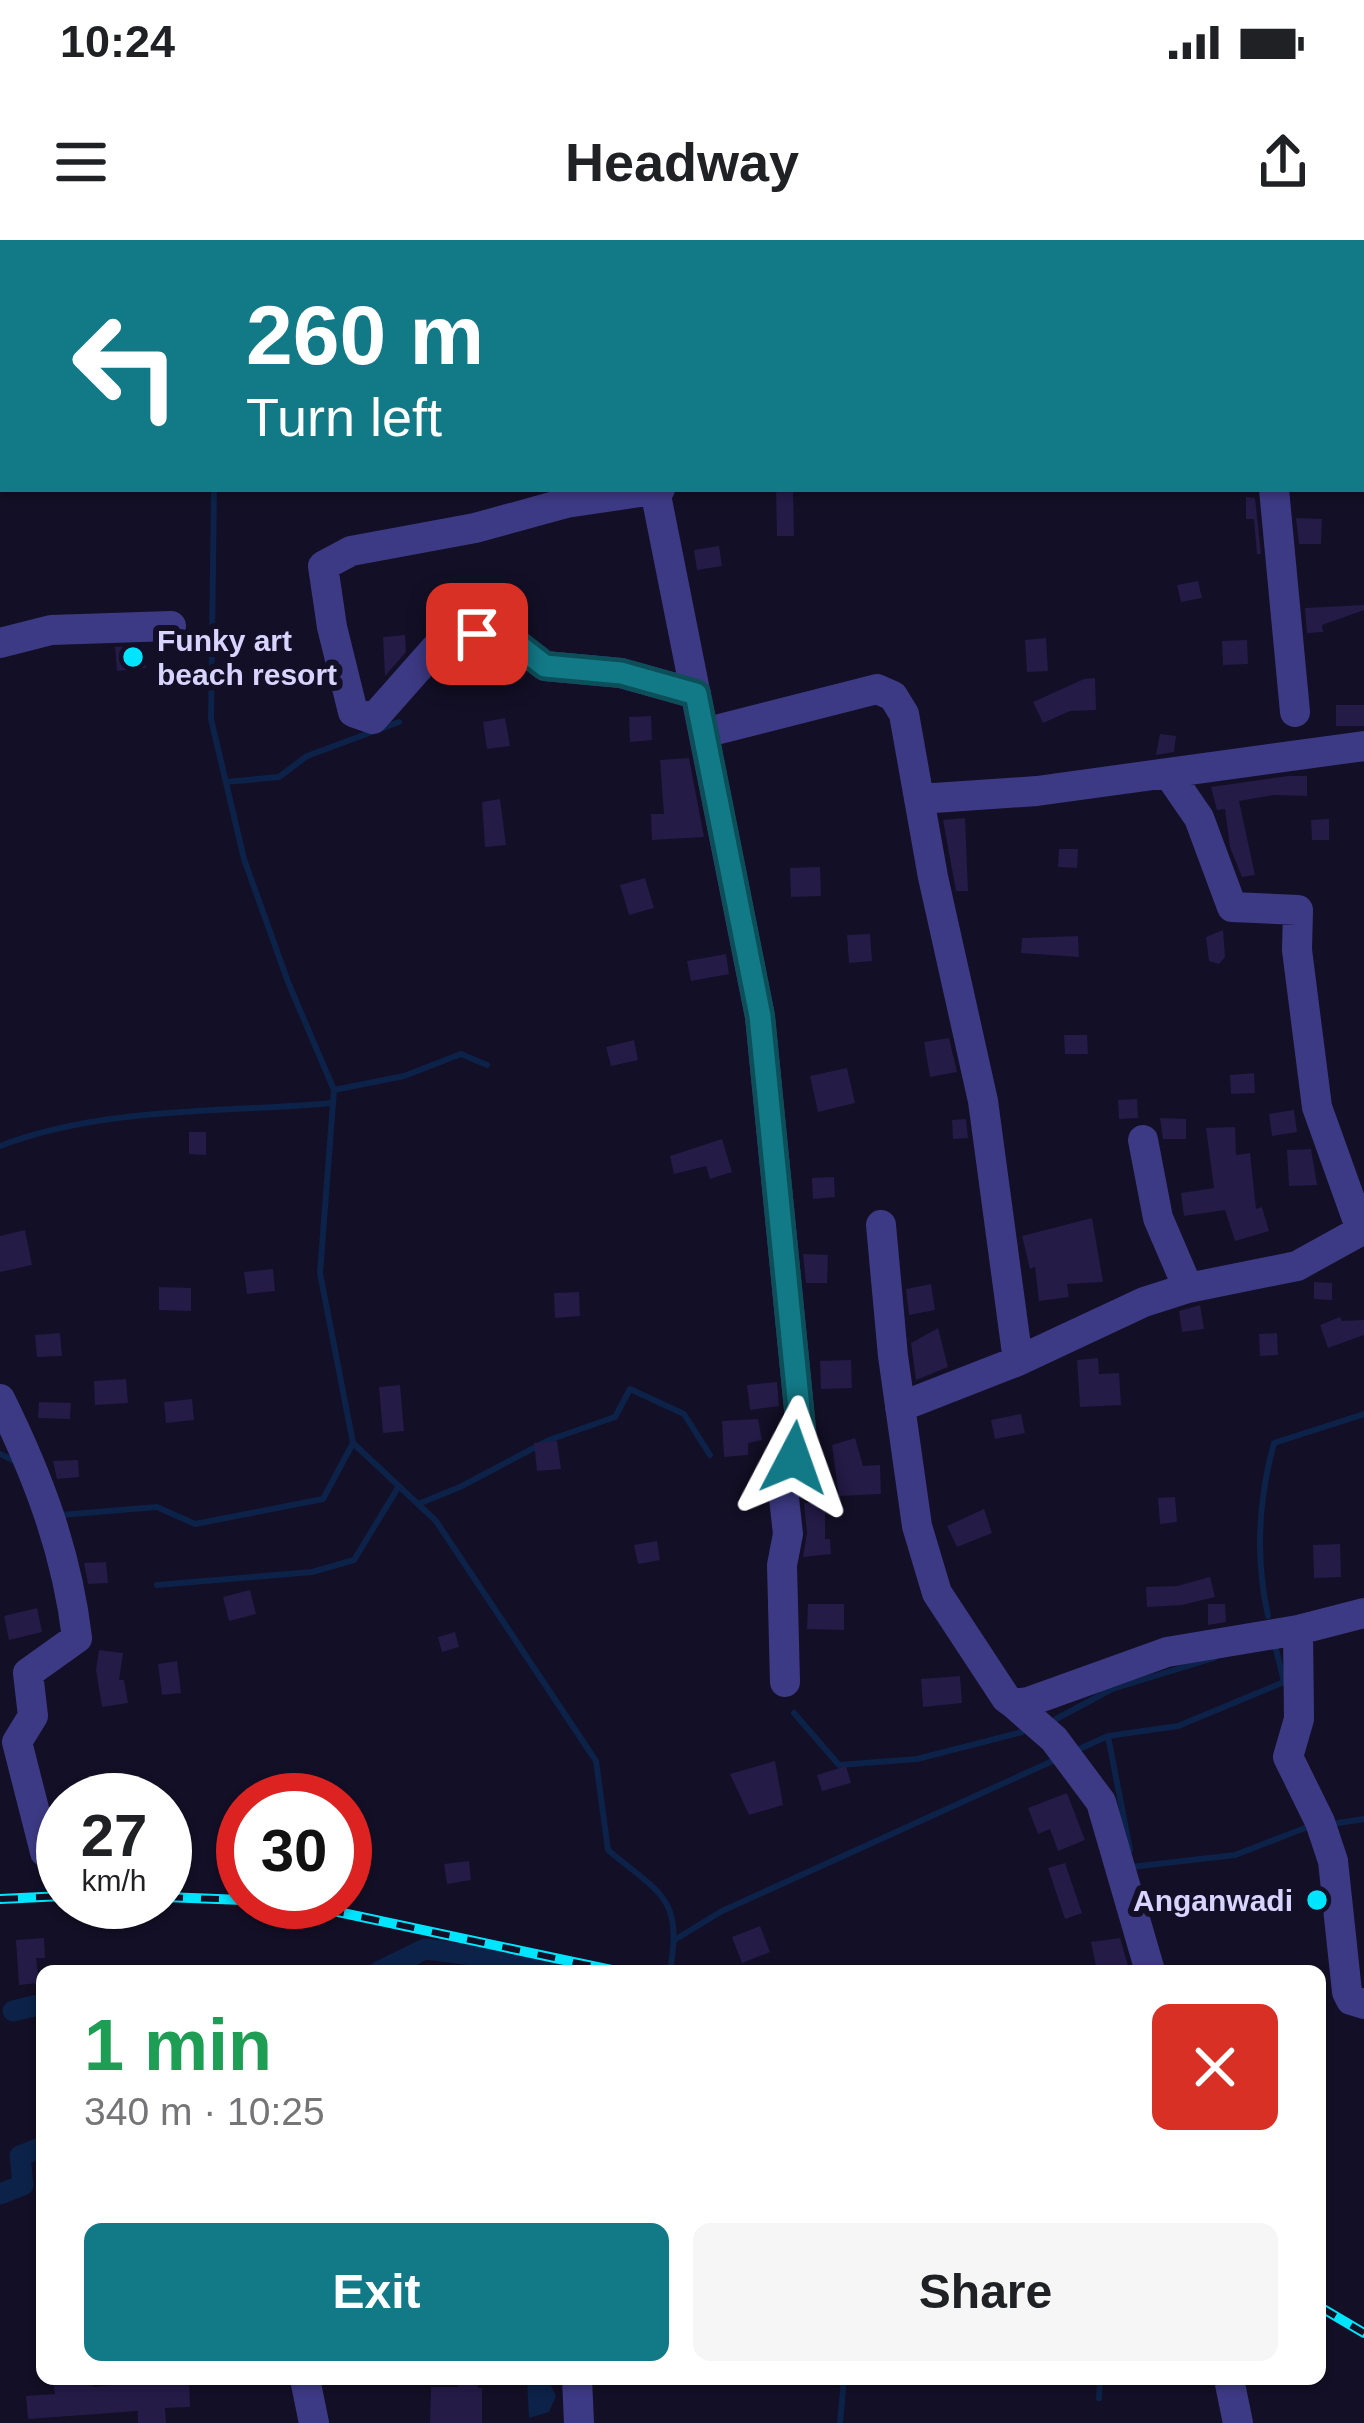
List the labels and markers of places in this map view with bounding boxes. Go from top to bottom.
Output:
pin [426,583,528,685]
place label: Funky art beach resort [157,624,337,691]
marker: Funky art beach resort [120,644,146,670]
place label: Anganwadi [1133,1884,1293,1917]
marker: Anganwadi [1304,1887,1330,1913]

